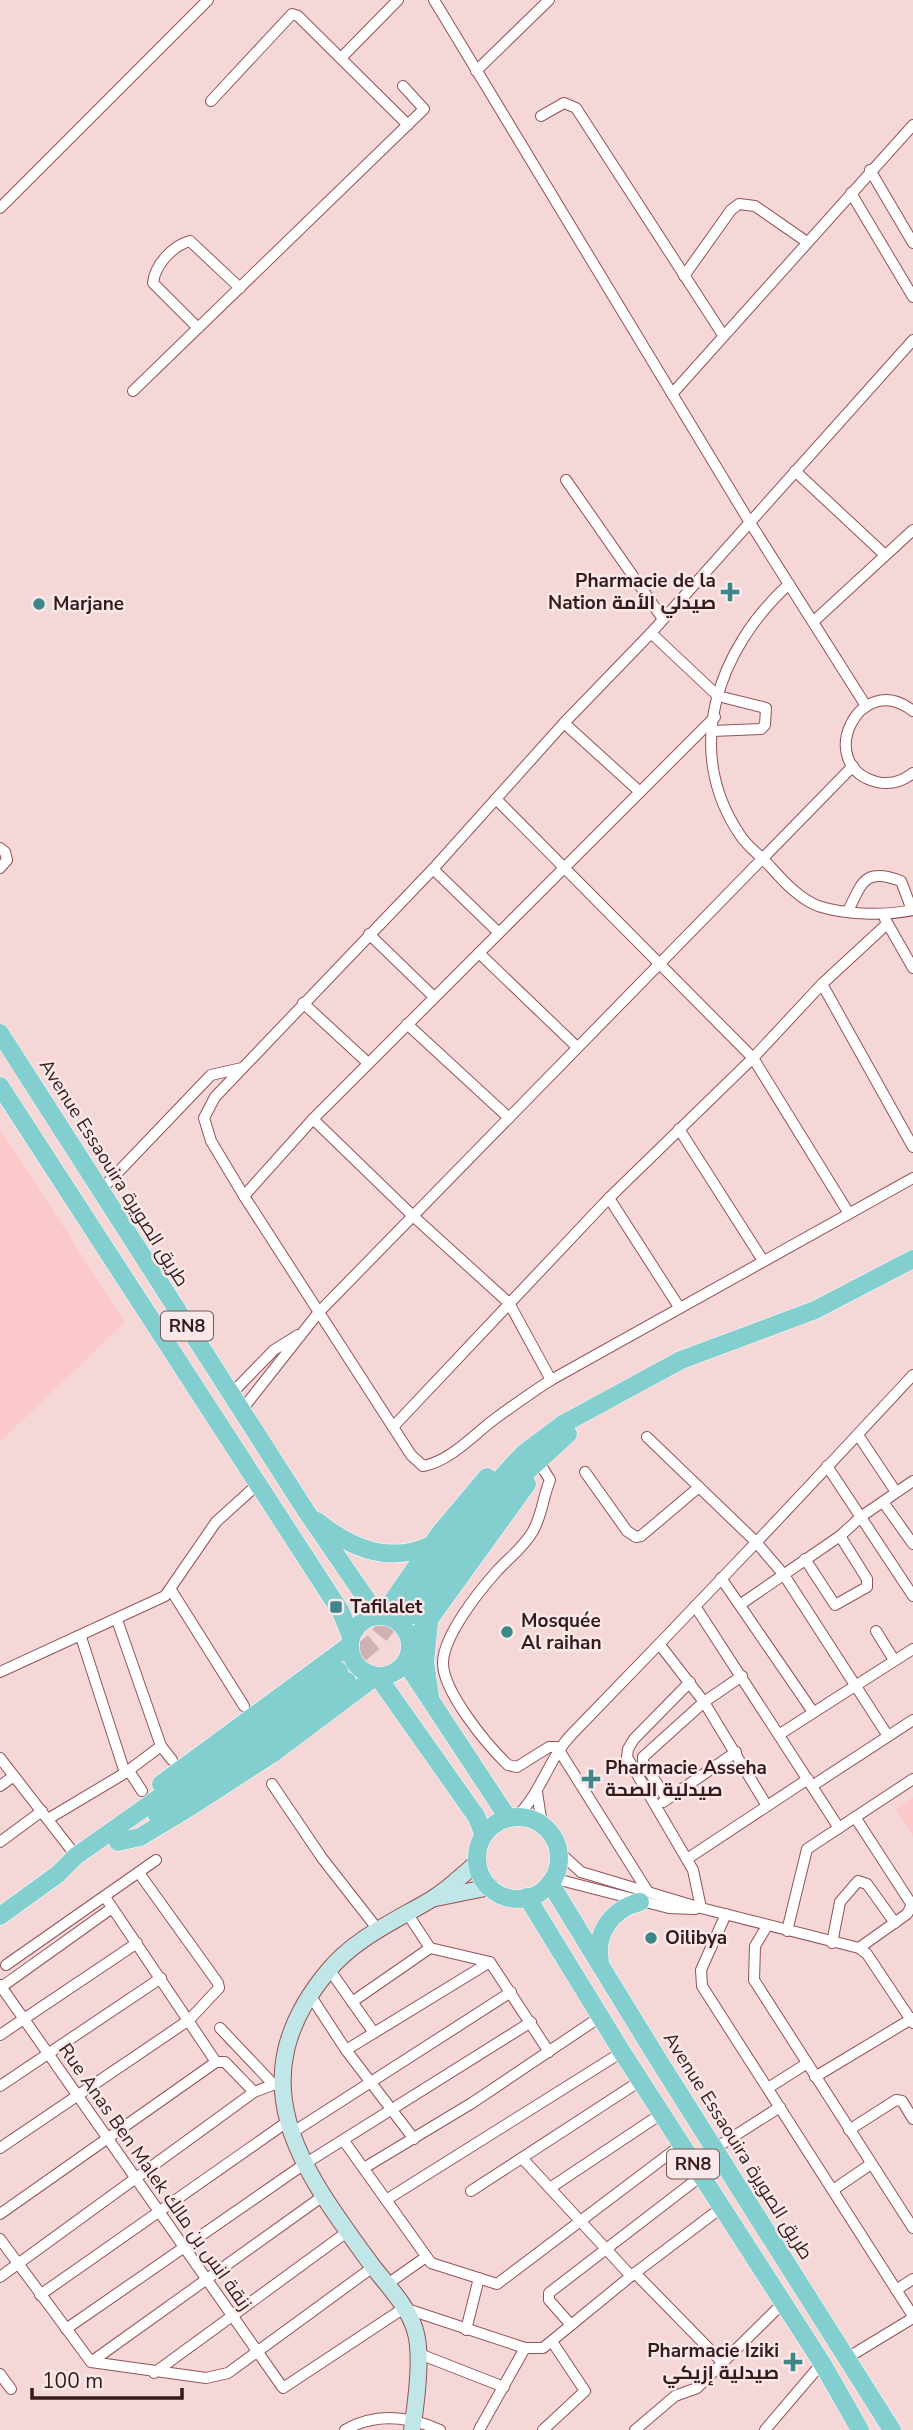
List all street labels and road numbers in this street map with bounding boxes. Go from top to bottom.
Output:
street label: Avenue Essaouira طريق الصويرة [33,1054,195,1292]
road number: RN8 [161,1311,213,1340]
street label: Avenue Essaouira طريق الصويرة [657,2027,819,2265]
street label: Rue Anas Ben Malek زنقة انس بن مالك [52,2038,258,2316]
road number: RN8 [667,2150,719,2178]

